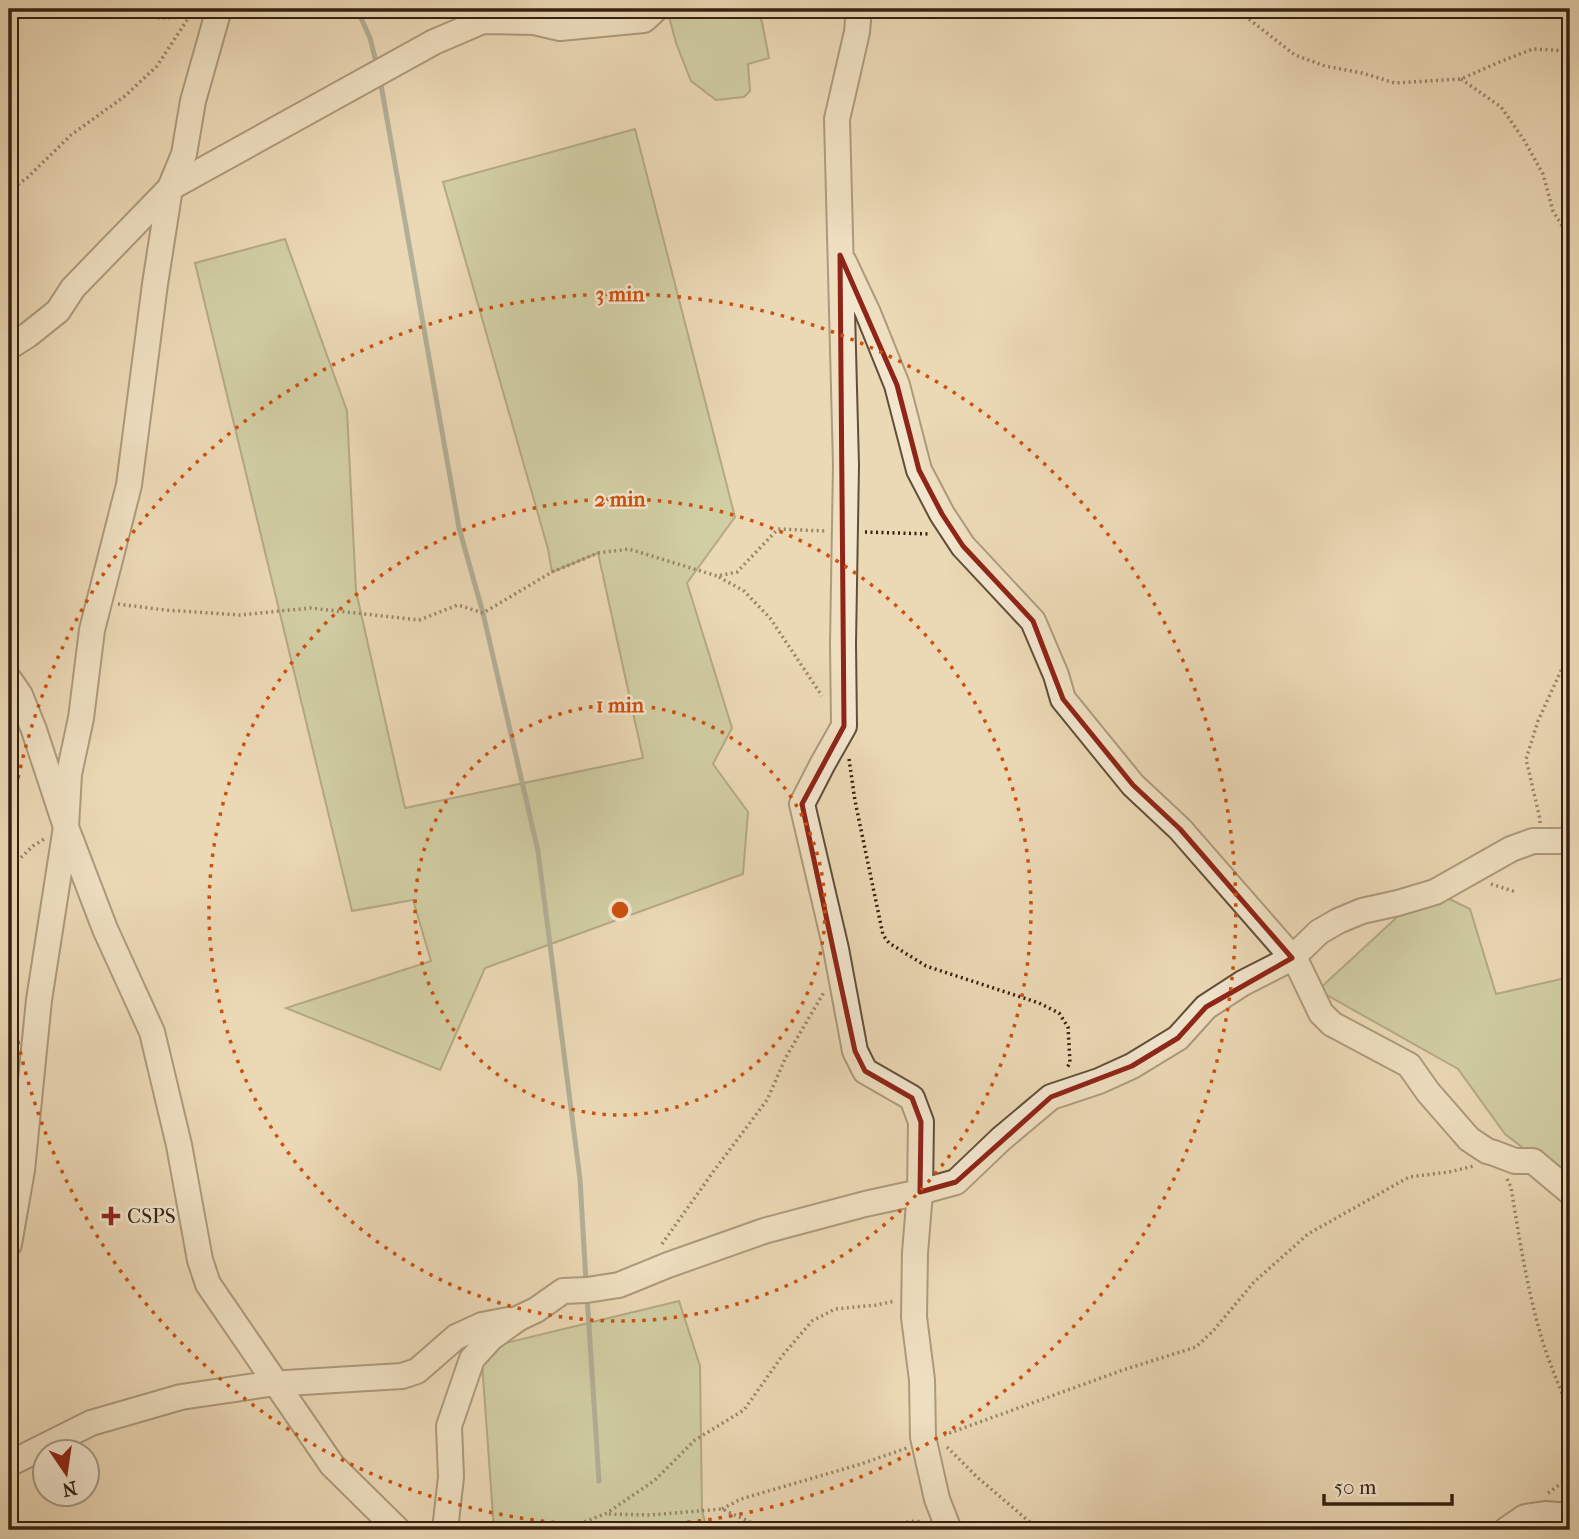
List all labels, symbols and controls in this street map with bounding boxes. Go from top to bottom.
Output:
text: 3 min [596,282,645,306]
text: 2 min [594,487,646,511]
text: 1 min [596,693,645,717]
centre of rings [608,898,632,922]
place label: CSPS [127,1204,176,1228]
marker: CSPS [101,1206,121,1226]
north arrow [32,1438,102,1508]
scale bar [1324,1462,1451,1506]
text: 50 m [1334,1475,1377,1499]
text: N [60,1476,79,1501]

